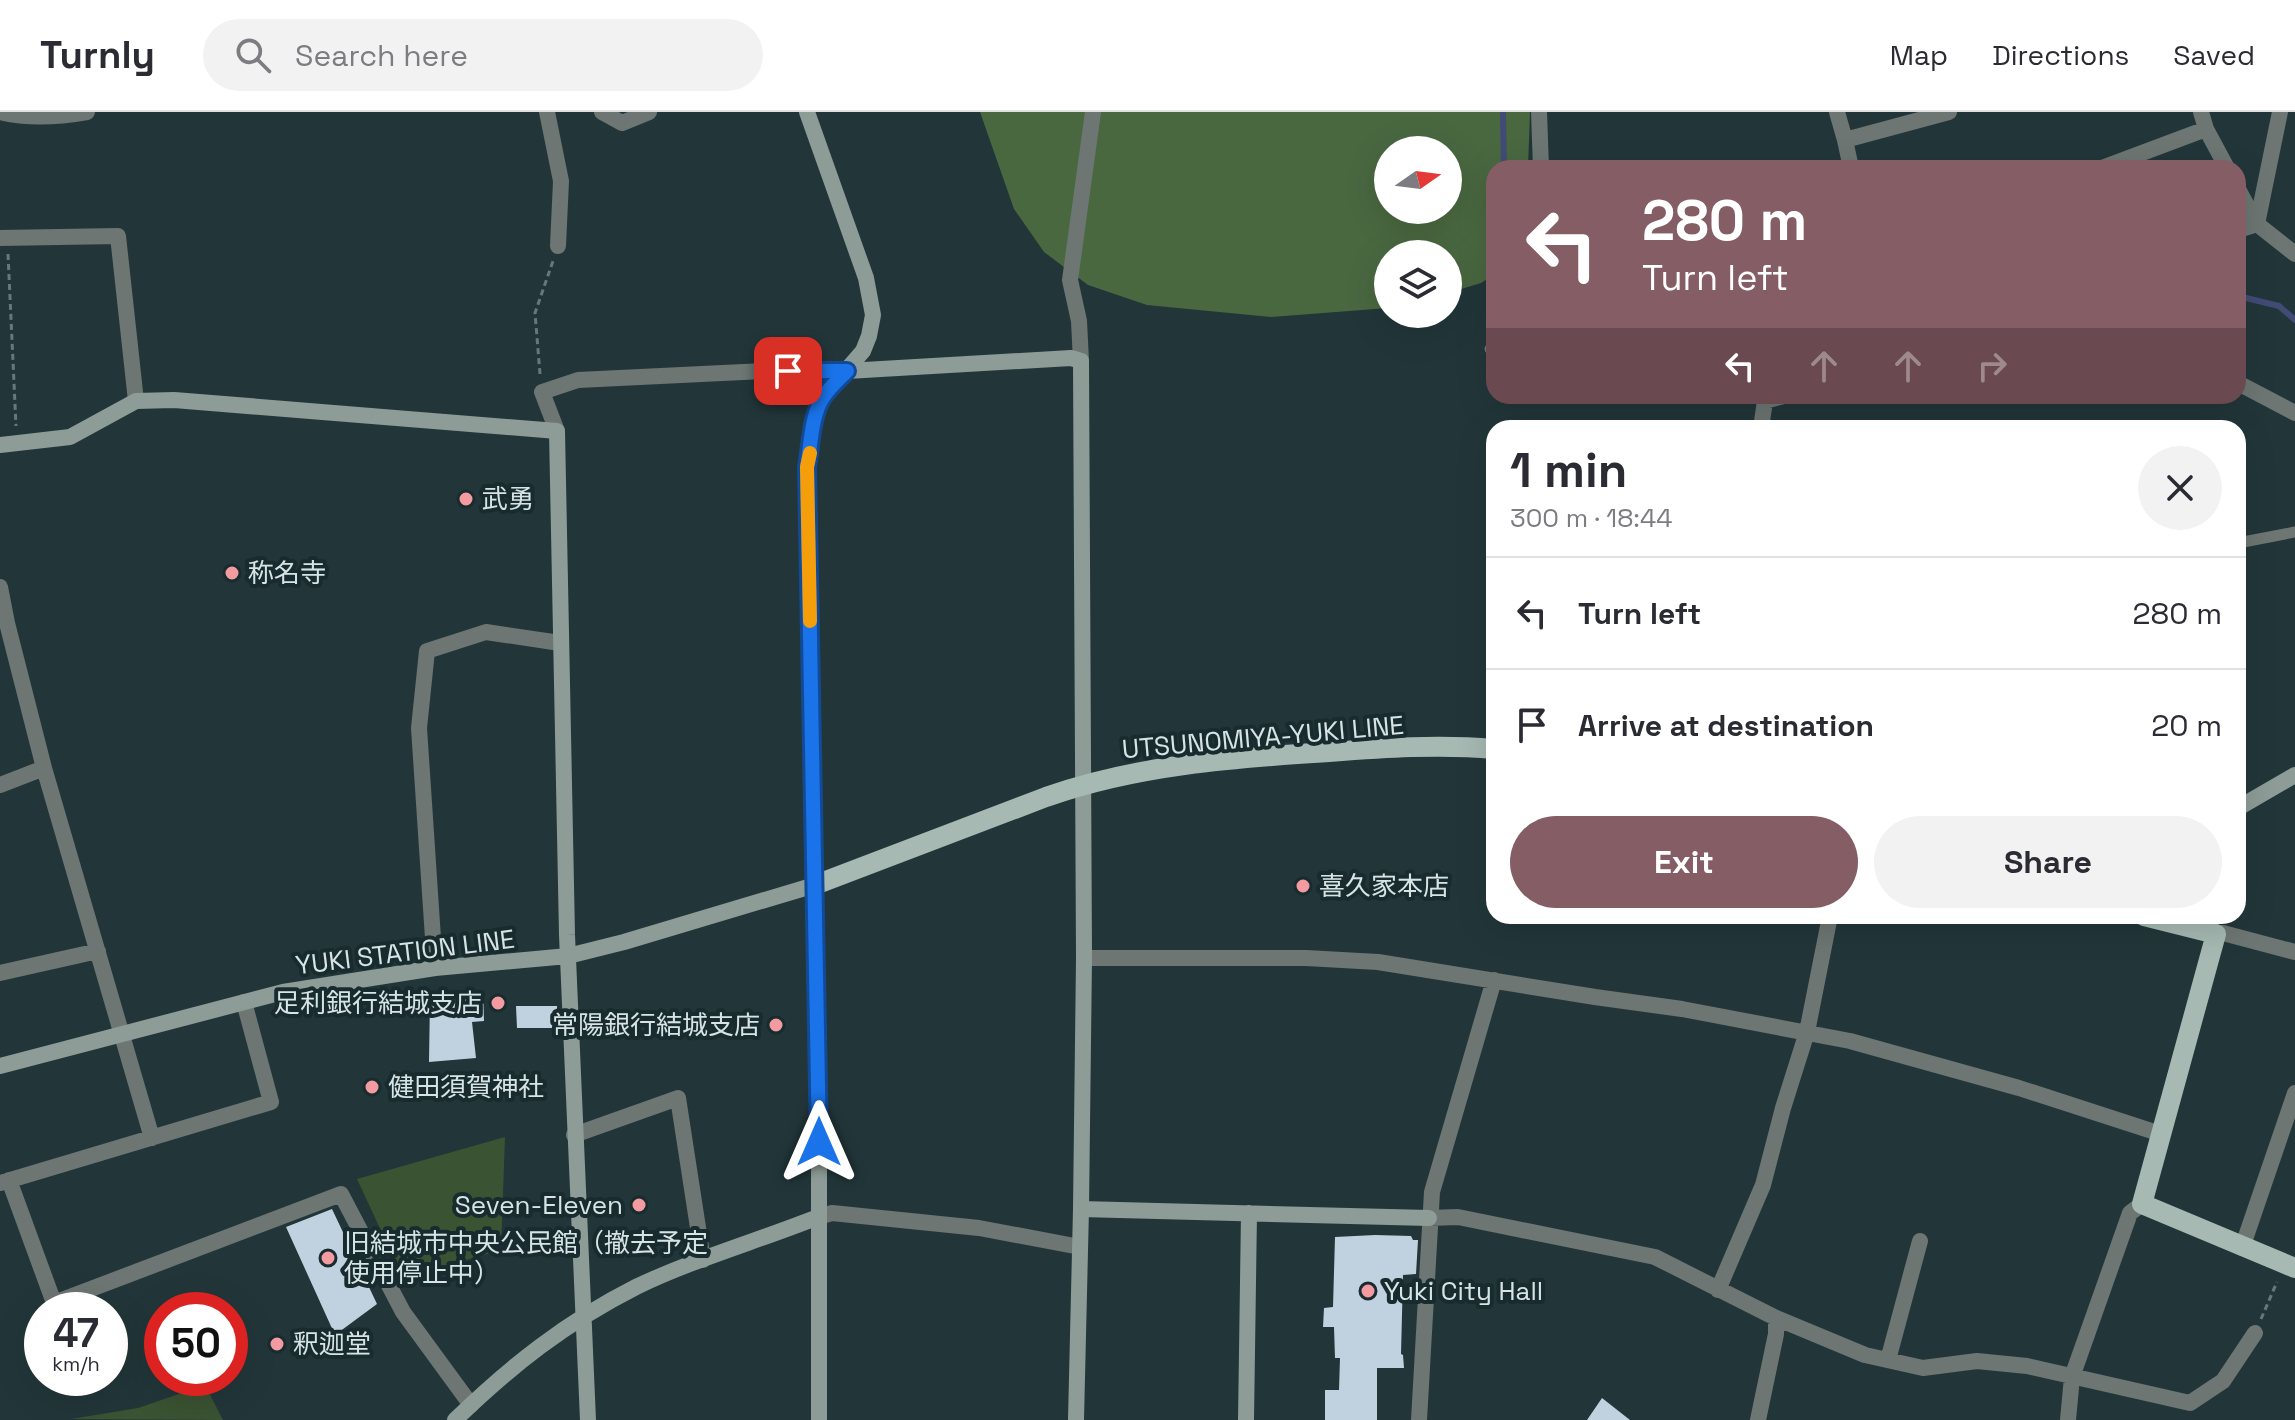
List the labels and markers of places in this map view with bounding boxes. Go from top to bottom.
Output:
pin [754,337,822,405]
place label: 武勇 [482,482,534,516]
marker: 武勇 [457,490,475,508]
place label: 称名寺 [248,556,326,590]
marker: 称名寺 [223,564,241,582]
place label: 喜久家本店 [1319,869,1449,903]
marker: 喜久家本店 [1294,877,1312,895]
place label: 足利銀行結城支店 [274,986,482,1020]
marker: 足利銀行結城支店 [489,994,507,1012]
place label: 常陽銀行結城支店 [552,1008,760,1042]
marker: 常陽銀行結城支店 [767,1016,785,1034]
place label: 健田須賀神社 [388,1070,544,1104]
marker: 健田須賀神社 [363,1078,381,1096]
place label: Seven-Eleven [455,1188,623,1222]
marker: Seven-Eleven [630,1196,648,1214]
place label: 旧結城市中央公民館（撤去予定 使用停止中） [344,1226,708,1290]
marker: 旧結城市中央公民館（撤去予定 使用停止中） [319,1249,337,1267]
place label: Yuki City Hall [1384,1274,1543,1308]
marker: Yuki City Hall [1359,1282,1377,1300]
place label: 釈迦堂 [293,1327,371,1361]
marker: 釈迦堂 [268,1335,286,1353]

